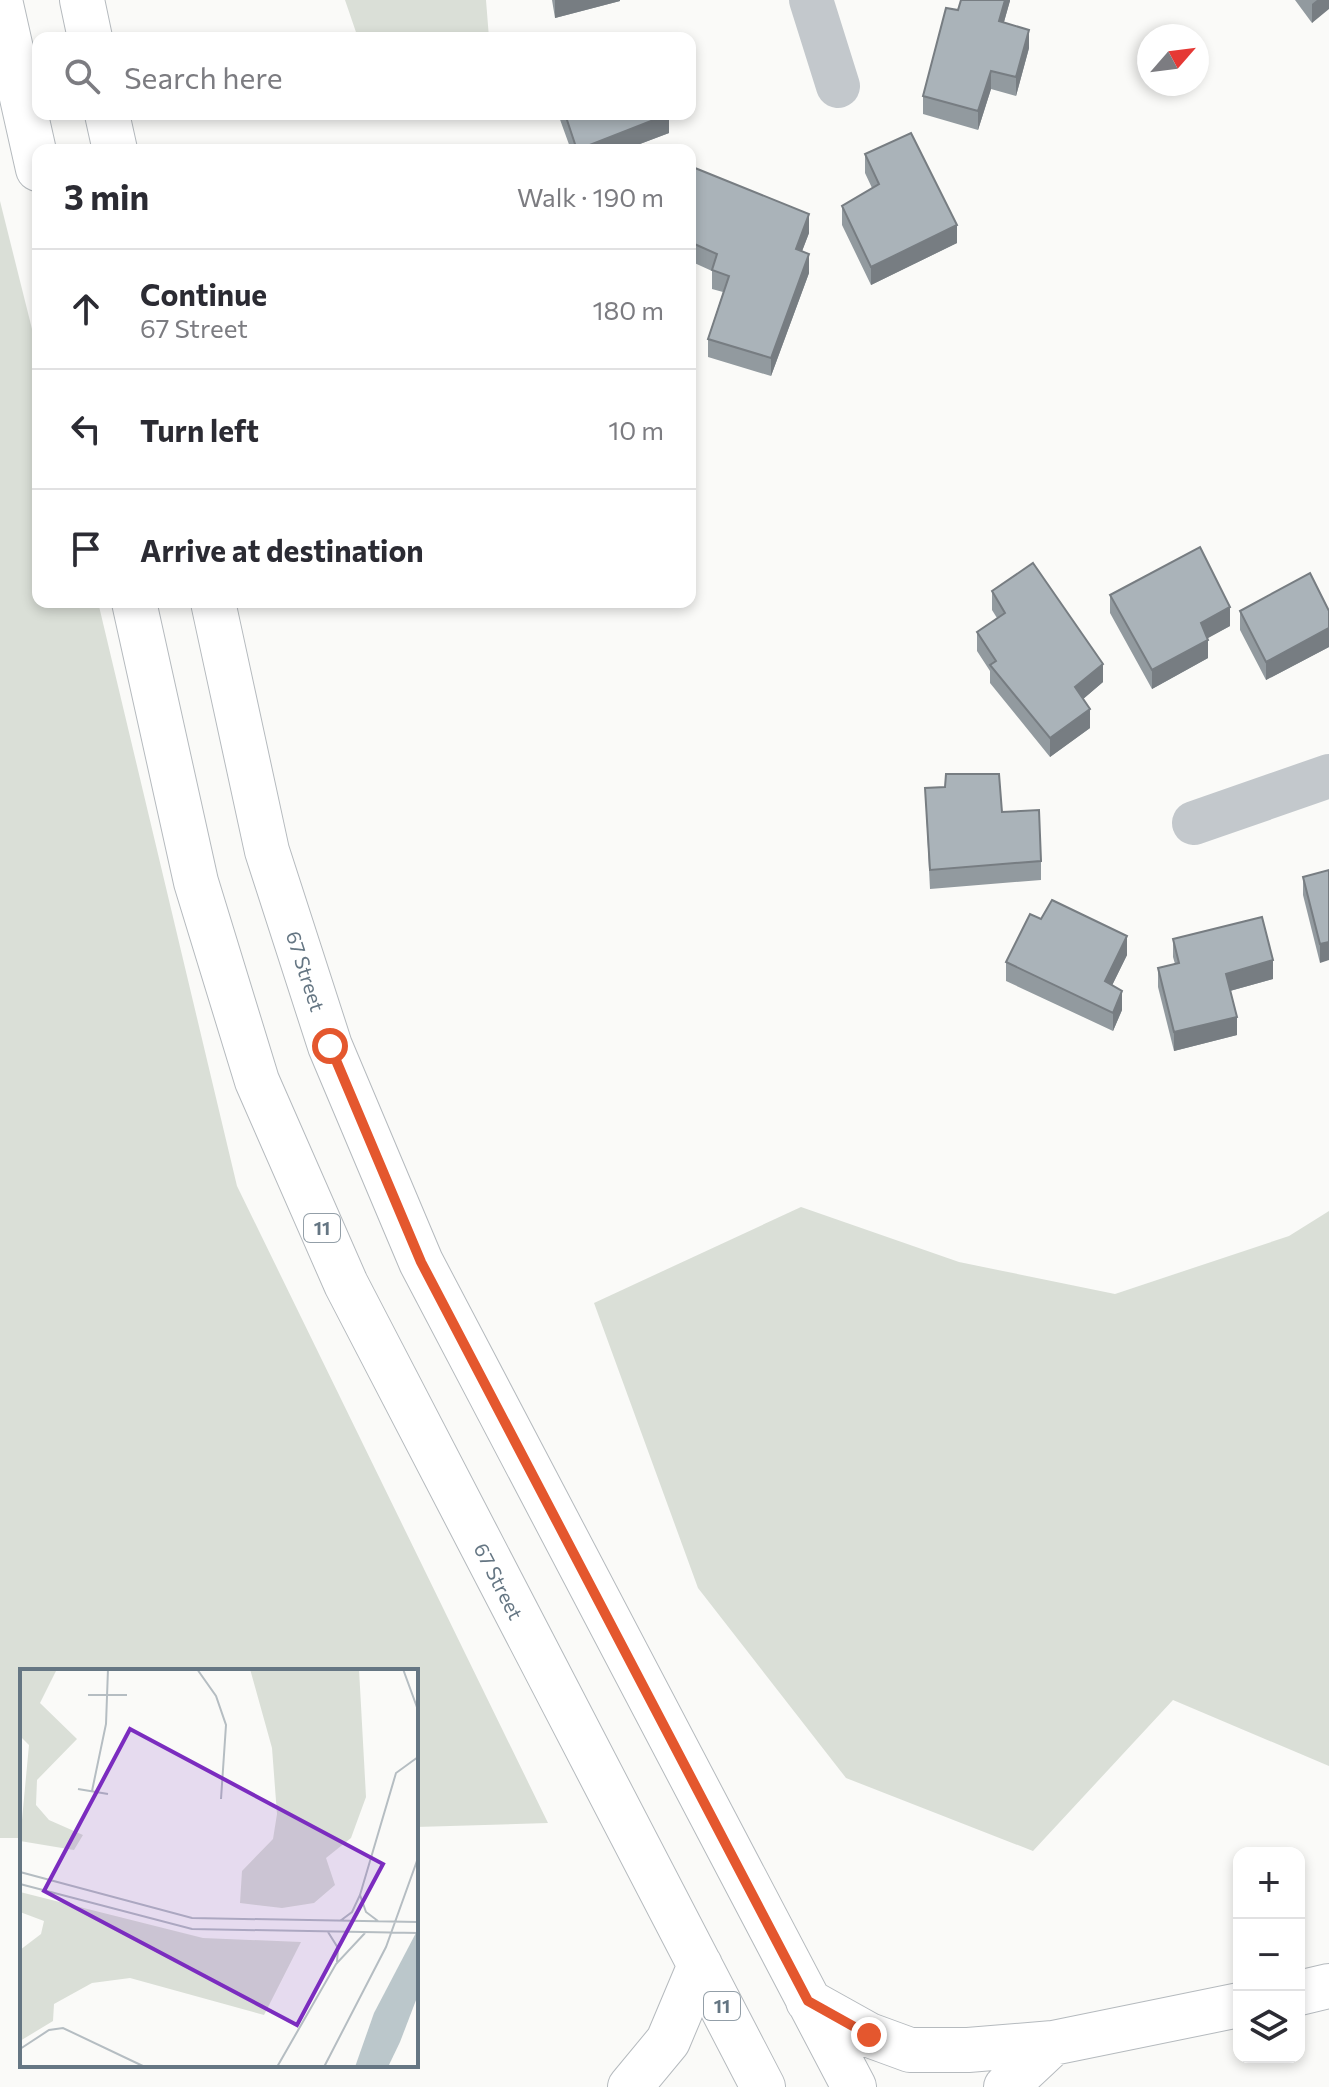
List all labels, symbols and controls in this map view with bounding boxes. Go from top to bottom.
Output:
north arrow [1137,24,1209,96]
search box [32,32,696,120]
icon: search [60,54,104,98]
text: Search here [124,58,283,95]
text: 3 min [64,175,149,217]
text: Walk · 190 m [517,181,664,212]
text: Continue [140,275,267,312]
icon: ahead [64,287,108,331]
text: 180 m [592,294,664,325]
text: 67 Street [140,312,248,343]
icon: left [64,407,108,451]
text: Turn left [140,411,259,448]
text: 10 m [608,414,664,445]
icon: arrive [64,527,108,571]
text: Arrive at destination [140,531,424,568]
street label: 67 Street [282,928,330,1014]
route start [312,1028,348,1064]
road number: 11 [304,1214,340,1242]
street label: 67 Street [469,1539,529,1623]
inset map [20,1669,418,2067]
map controls [1233,1847,1305,2063]
button: + [1233,1847,1305,1919]
button: − [1233,1919,1305,1991]
button: layers [1233,1991,1305,2063]
road number: 11 [704,1992,740,2020]
route end [851,2017,887,2053]

